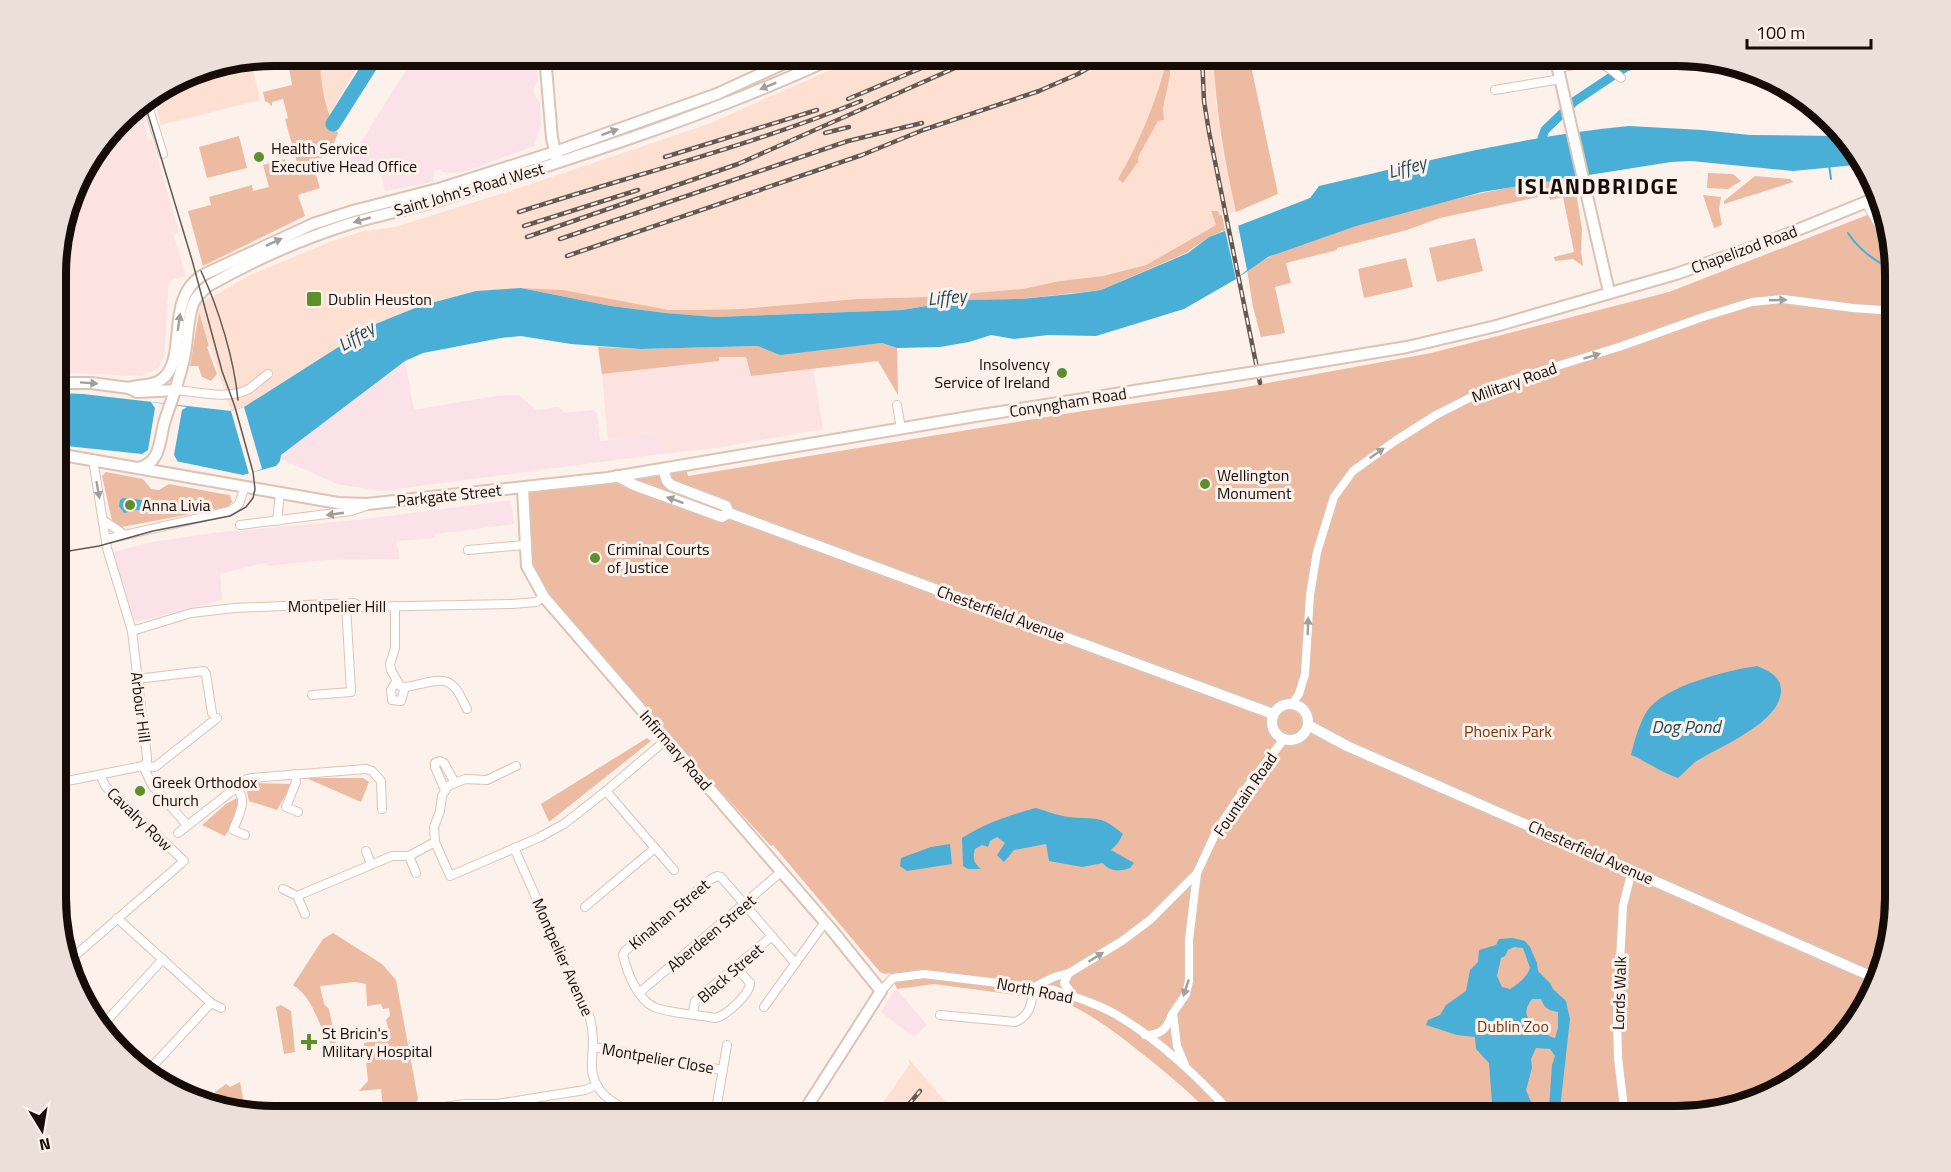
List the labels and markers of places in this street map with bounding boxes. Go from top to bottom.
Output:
place label: Health Service Executive Head Office [271,136,417,178]
marker: Health Service Executive Head Office [252,150,266,164]
place label: Dublin Heuston [328,287,432,311]
marker: Dublin Heuston [305,290,323,308]
place label: Insolvency Service of Ireland [935,352,1050,394]
marker: Insolvency Service of Ireland [1055,366,1069,380]
place label: Wellington Monument [1217,463,1292,505]
marker: Wellington Monument [1198,477,1212,491]
place label: Anna Livia [142,493,211,517]
marker: Anna Livia [123,498,137,512]
place label: Criminal Courts of Justice [607,537,709,579]
marker: Criminal Courts of Justice [588,551,602,565]
place label: Greek Orthodox Church [152,770,257,812]
marker: Greek Orthodox Church [133,784,147,798]
place label: St Bricin's Military Hospital [322,1021,432,1063]
marker: St Bricin's Military Hospital [300,1033,318,1051]

